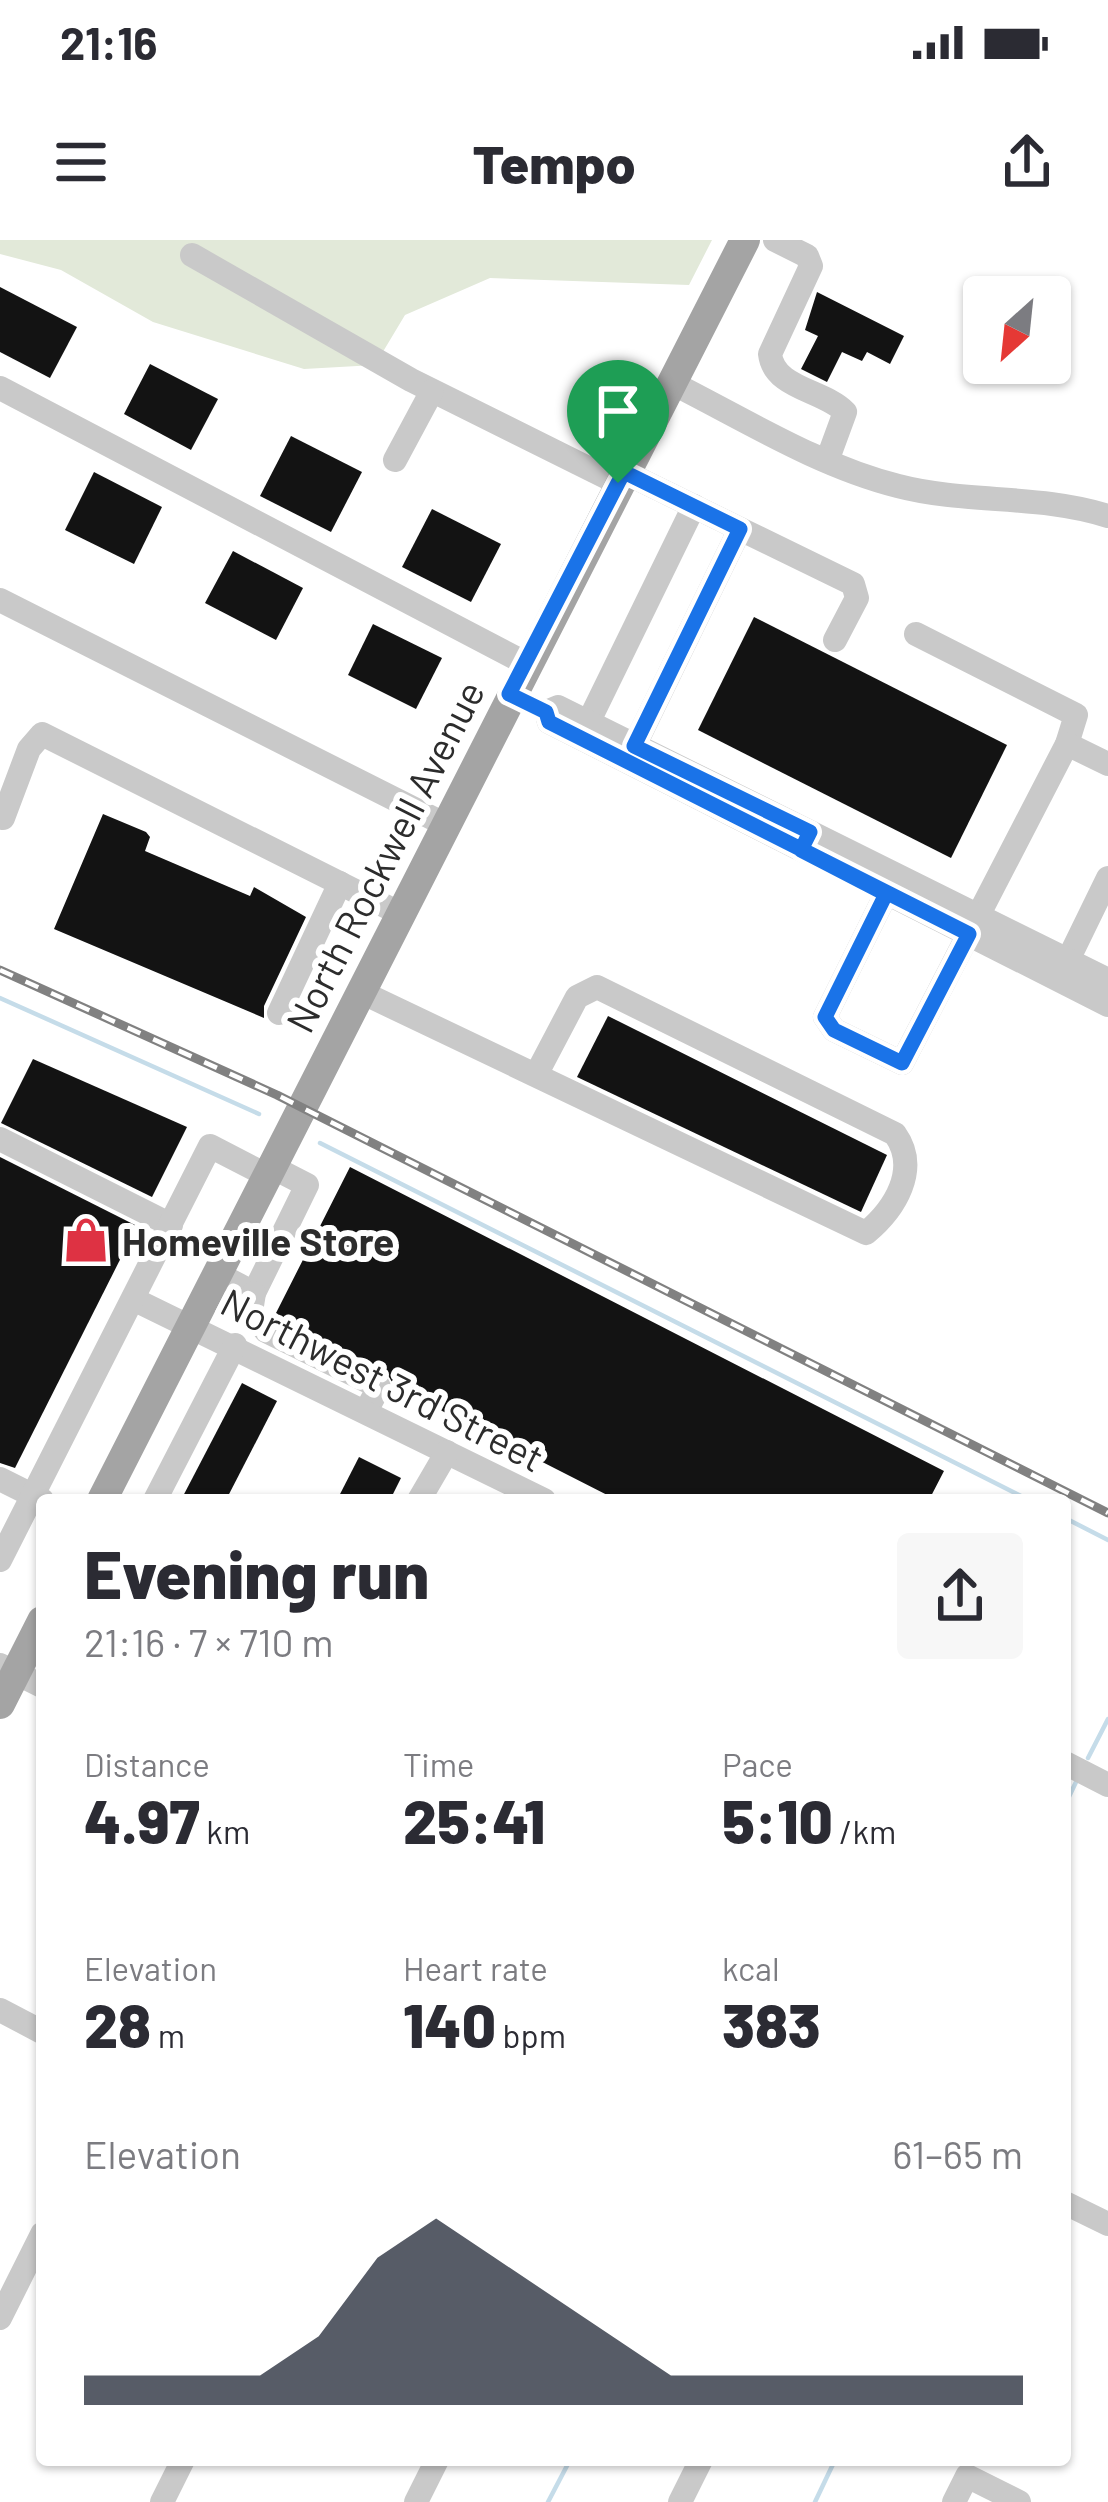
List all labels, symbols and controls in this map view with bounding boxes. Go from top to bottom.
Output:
text: 21:16 [60,15,157,69]
icon: menu [48,129,114,195]
icon: share [994,129,1060,195]
text: Tempo [472,130,636,195]
north arrow [963,276,1071,384]
map controls [963,276,1071,384]
pin [567,360,669,483]
icon: arrive [585,378,651,444]
street label: North Rockwell Avenue [275,672,493,1040]
shop icon: Homeville Store [61,1215,111,1265]
place label: Homeville Store [122,1217,394,1264]
street label: Northwest 3rd Street [214,1277,552,1481]
text: Evening run [84,1533,429,1612]
button: share [897,1533,1023,1659]
text: 21:16 · 7 × 710 m [84,1618,334,1665]
text: Distance [84,1744,210,1784]
text: Time [403,1744,474,1784]
text: Pace [722,1744,793,1784]
text: 4.97 [84,1784,200,1856]
text: 25:41 [403,1784,545,1856]
text: 5:10 [722,1784,833,1856]
text: km [200,1811,250,1851]
text: /km [833,1811,896,1851]
text: Elevation [84,1948,217,1988]
text: Heart rate [403,1948,548,1988]
text: kcal [722,1948,780,1988]
text: 28 [84,1988,151,2060]
text: 140 [403,1988,496,2060]
text: 383 [722,1988,821,2060]
text: m [151,2015,185,2055]
text: bpm [496,2015,566,2055]
text: Elevation [84,2130,241,2177]
text: 61–65 m [892,2130,1023,2177]

